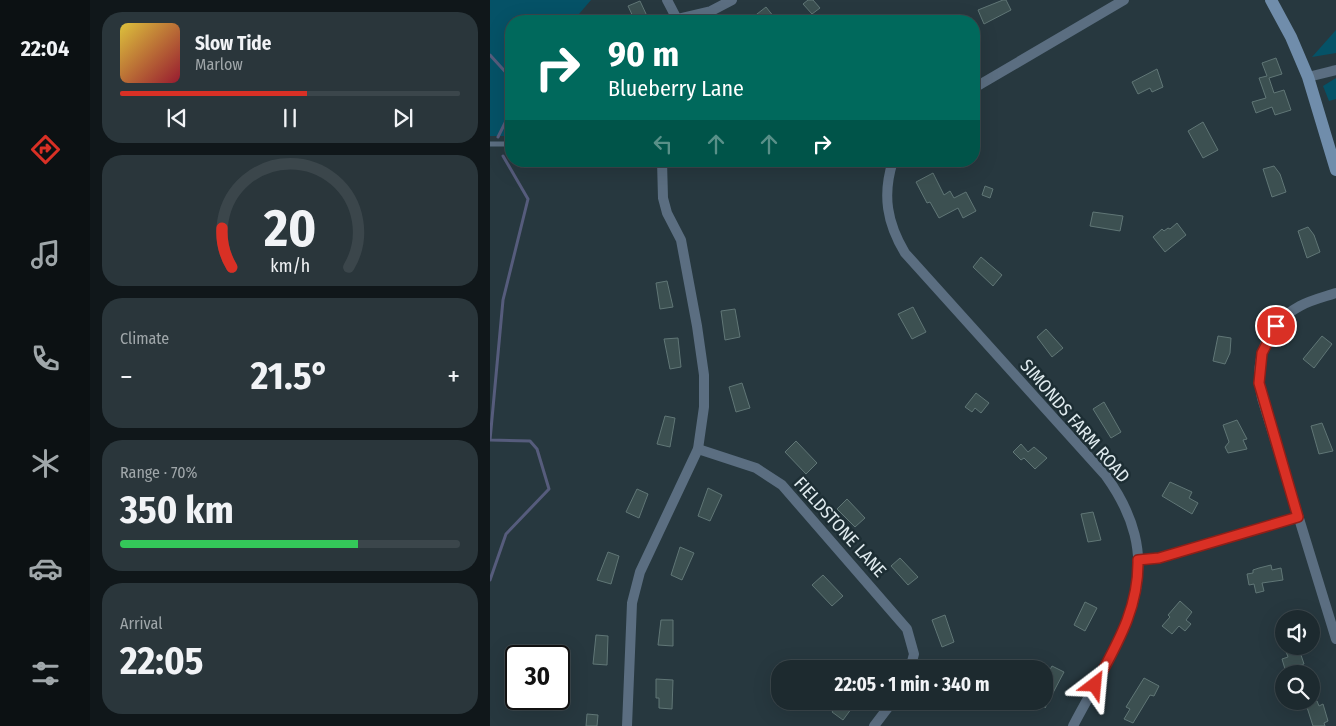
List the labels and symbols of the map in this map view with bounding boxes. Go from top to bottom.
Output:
pin [1255,305,1297,347]
street label: SIMONDS FARM ROAD [1015,355,1135,487]
street label: FIELDSTONE LANE [789,472,891,582]
speed limit sign: 30 [505,645,570,710]
position arrow [1068,658,1120,710]

